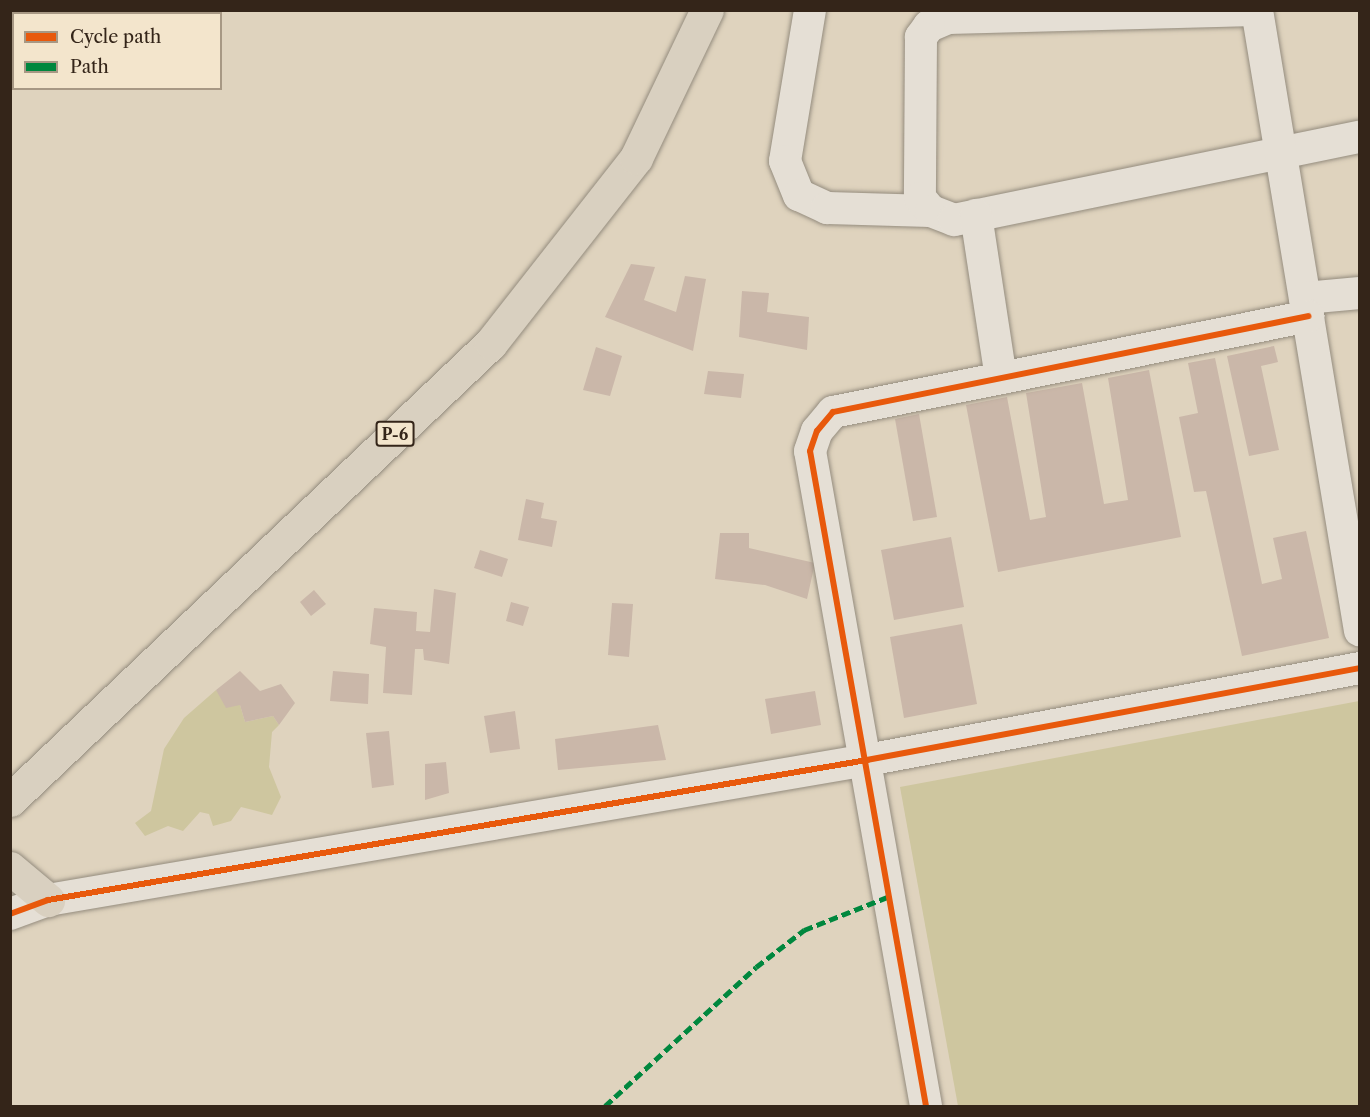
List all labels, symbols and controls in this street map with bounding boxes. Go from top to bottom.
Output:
legend [12,12,222,90]
text: Cycle path [70,26,161,48]
text: Path [70,56,109,78]
road number: P-6 [376,421,414,447]

